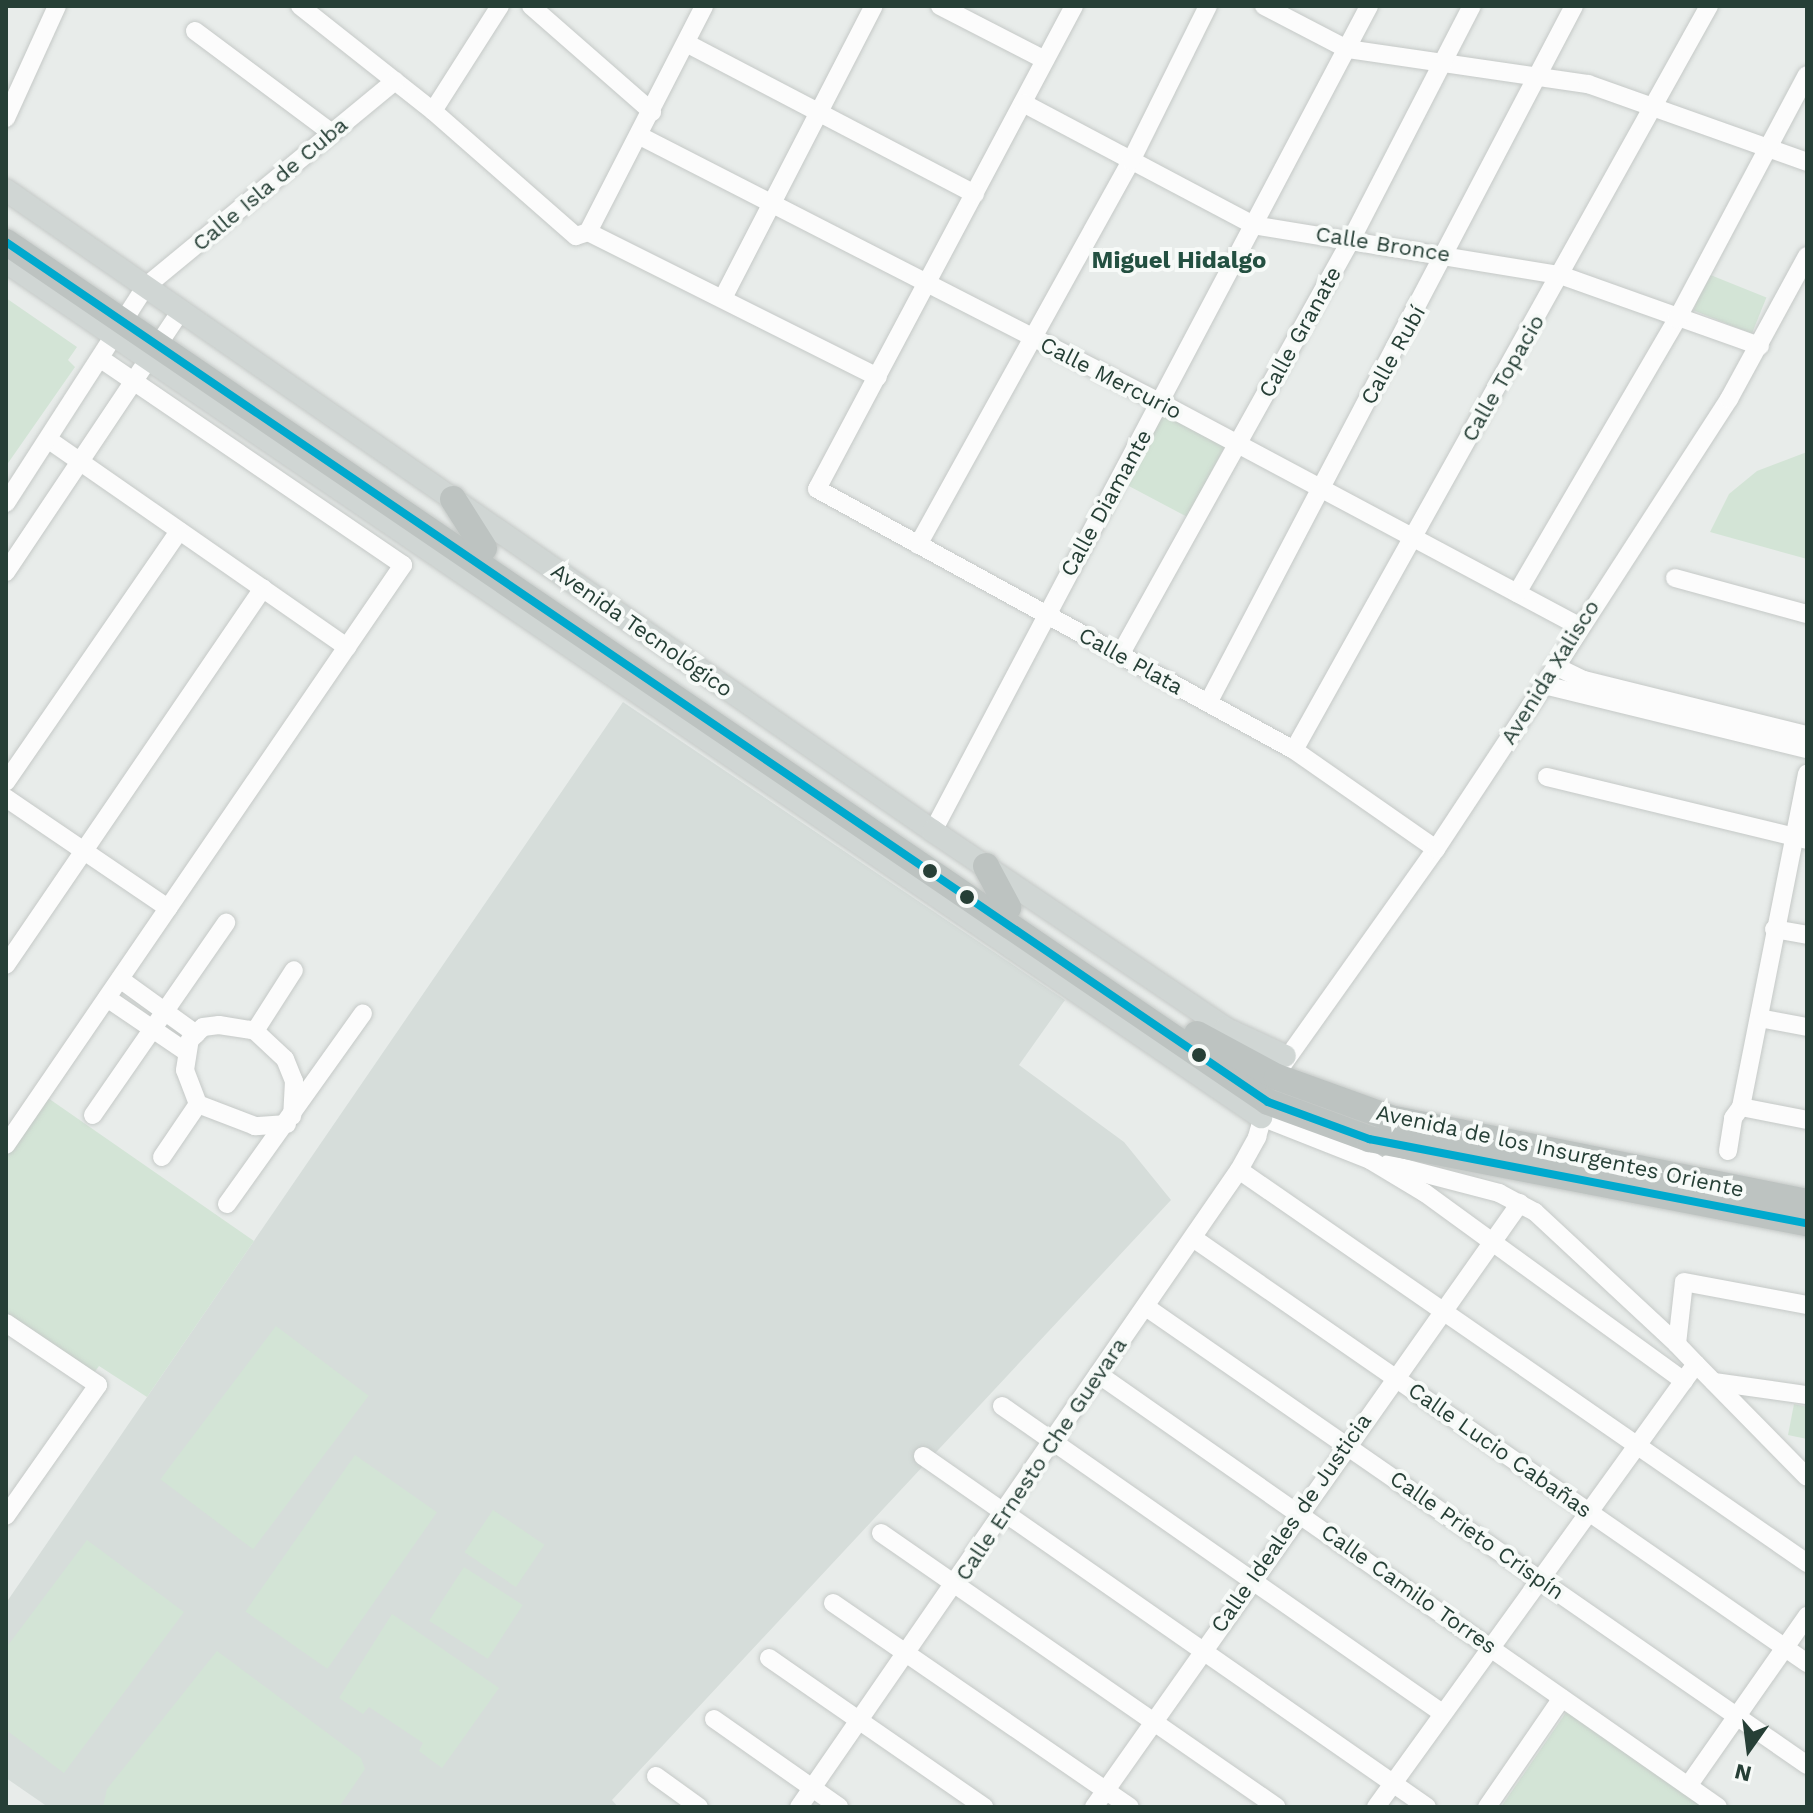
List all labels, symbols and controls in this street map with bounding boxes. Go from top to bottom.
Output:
street label: Calle Isla de Cuba [187,111,353,257]
street label: Calle Bronce [1314,220,1452,268]
district label: Miguel Hidalgo [1091,247,1267,275]
street label: Calle Granate [1253,262,1347,402]
street label: Calle Rubí [1355,301,1431,409]
street label: Calle Topacio [1456,310,1550,446]
street label: Calle Mercurio [1036,331,1186,425]
street label: Calle Diamante [1055,425,1157,581]
street label: Avenida Tecnológico [546,557,738,703]
street label: Avenida Xalisco [1495,594,1605,750]
street label: Calle Plata [1074,622,1188,700]
unlabelled marker [922,863,938,879]
unlabelled marker [959,889,975,905]
unlabelled marker [1191,1047,1207,1063]
street label: Avenida de los Insurgentes Oriente [1373,1099,1747,1203]
street label: Calle Ernesto Che Guevara [950,1332,1132,1586]
street label: Calle Lucio Cabañas [1403,1377,1597,1523]
street label: Calle Ideales de Justicia [1205,1408,1377,1638]
street label: Calle Prieto Crispín [1385,1465,1569,1605]
street label: Calle Camilo Torres [1316,1518,1502,1660]
north arrow [1709,1709,1789,1789]
text: N [1732,1759,1754,1787]

